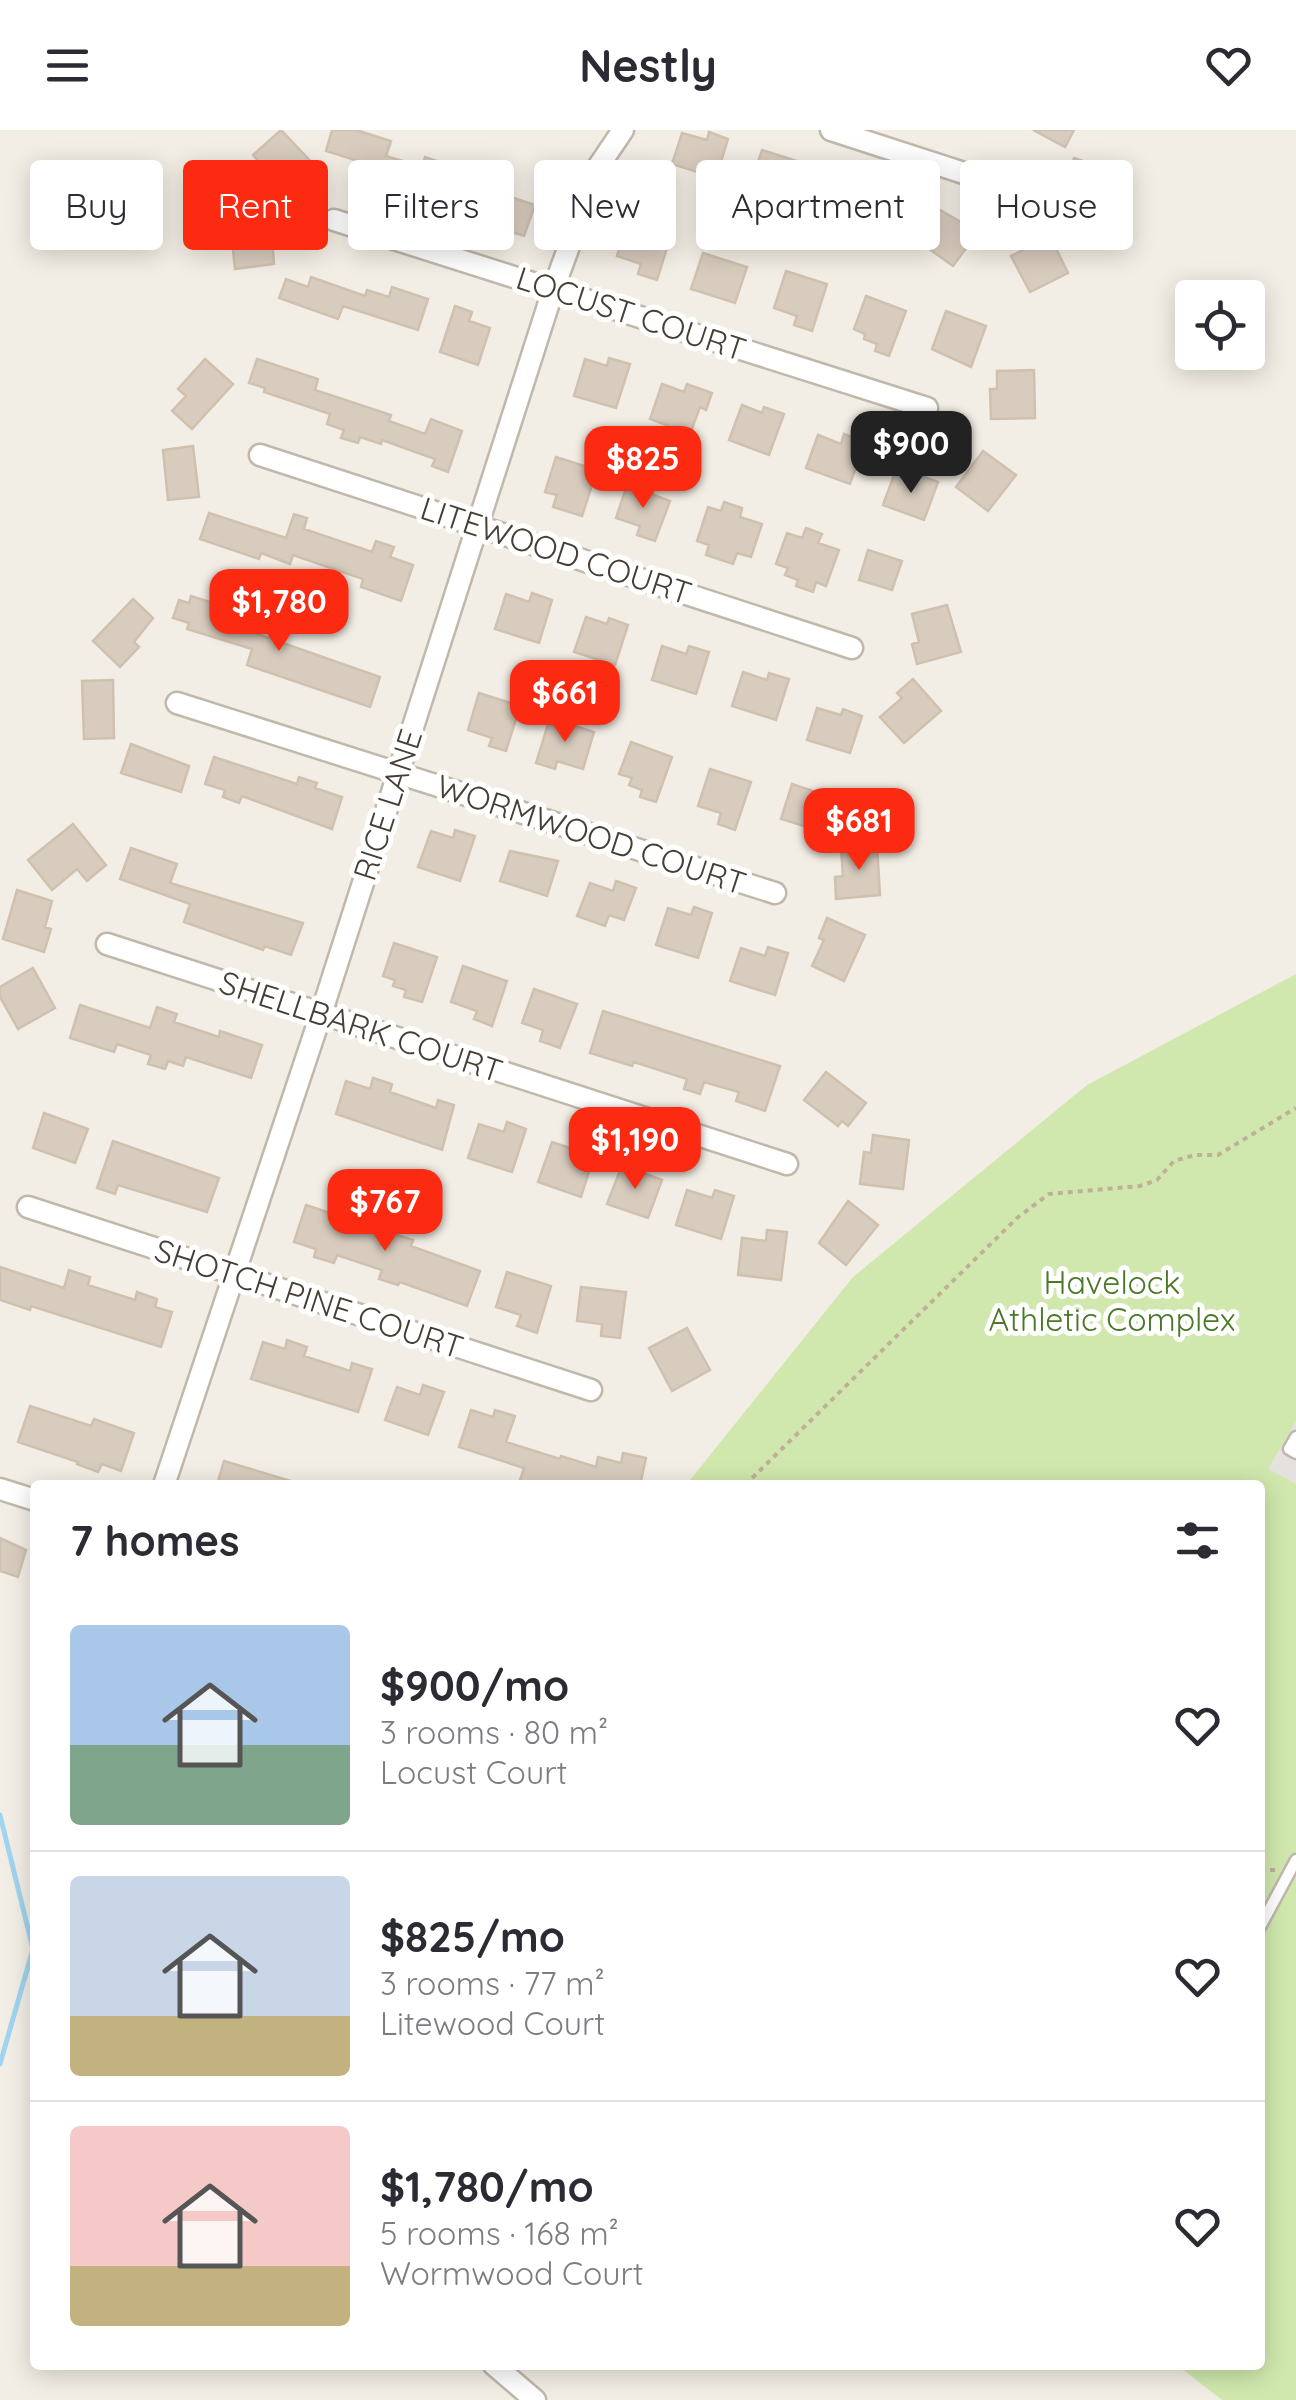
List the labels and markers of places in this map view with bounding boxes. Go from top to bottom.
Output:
pin: $900 [852,411,970,496]
pin: $825 [584,426,702,511]
pin: $1,780 [198,569,360,654]
pin: $661 [506,660,624,745]
pin: $681 [800,788,918,873]
pin: $1,190 [554,1107,716,1192]
pin: $767 [326,1169,444,1254]

